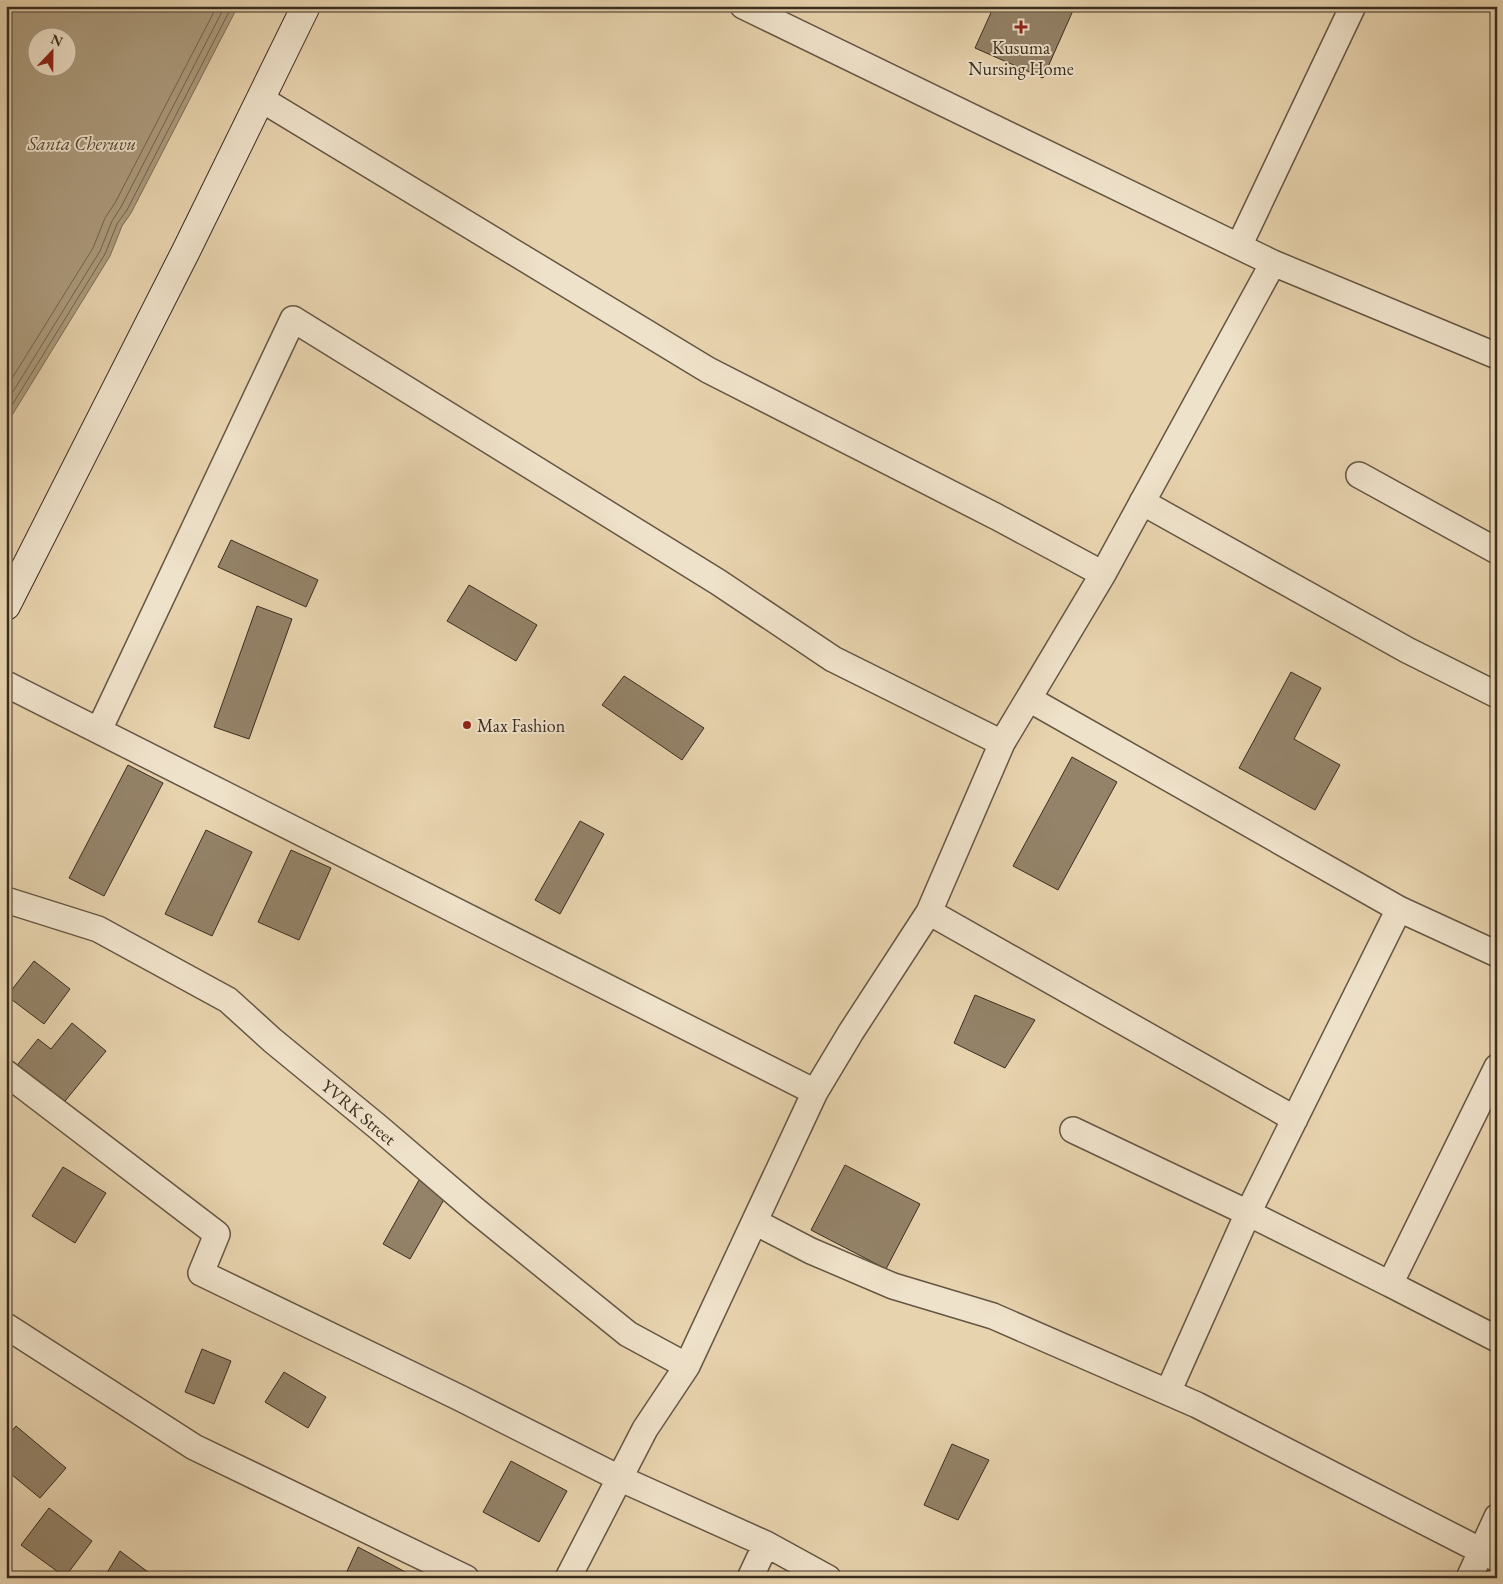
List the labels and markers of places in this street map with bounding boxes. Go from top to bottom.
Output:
marker: Kusuma Nursing Home [1014,20,1028,34]
place label: Kusuma Nursing Home [968,36,1074,80]
place label: Max Fashion [477,714,566,737]
marker: Max Fashion [461,719,473,731]

